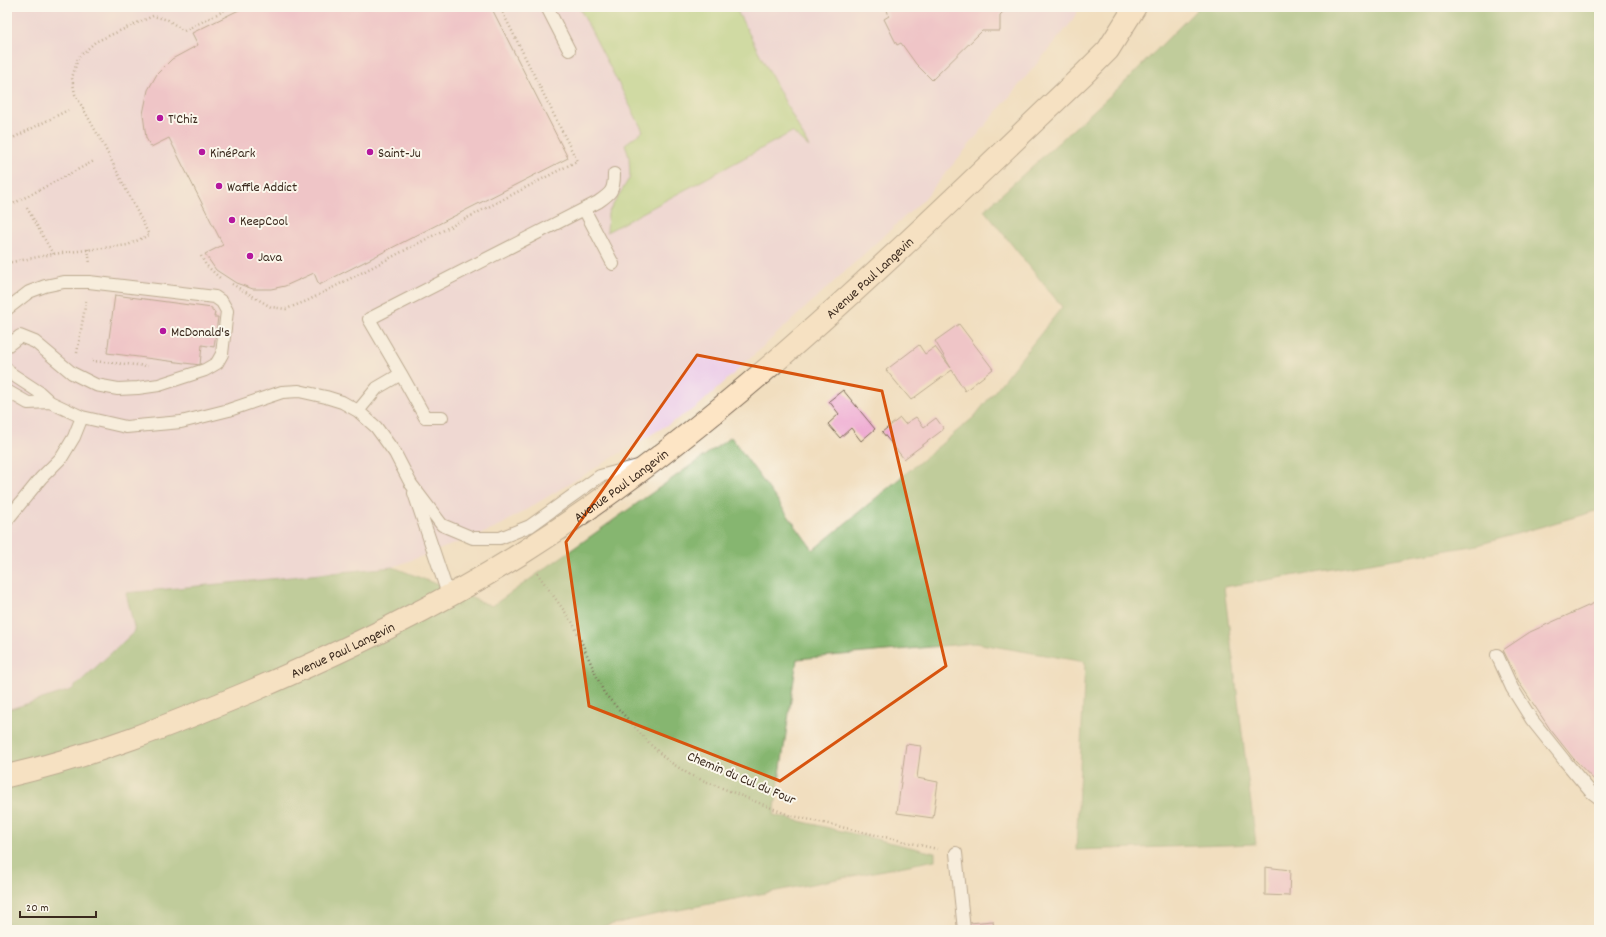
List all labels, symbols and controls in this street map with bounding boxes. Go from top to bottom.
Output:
place label: T'Chiz [168,110,198,130]
marker: T'Chiz [155,113,165,123]
place label: KinéPark [210,144,256,164]
place label: Saint-Ju [378,144,421,164]
marker: KinéPark [197,147,207,157]
marker: Saint-Ju [365,147,375,157]
place label: Waffle Addict [227,178,297,198]
marker: Waffle Addict [214,181,224,191]
place label: KeepCool [240,212,289,232]
marker: KeepCool [227,215,237,225]
street label: Avenue Paul Langevin [822,233,919,324]
place label: Java [258,248,282,268]
marker: Java [245,251,255,261]
place label: McDonald's [171,323,230,343]
marker: McDonald's [158,326,168,336]
street label: Avenue Paul Langevin [570,445,673,528]
street label: Avenue Paul Langevin [288,618,399,685]
street label: Chemin du Cul du Four [684,747,799,811]
scale bar [20,893,96,919]
text: 20 m [26,900,49,917]

